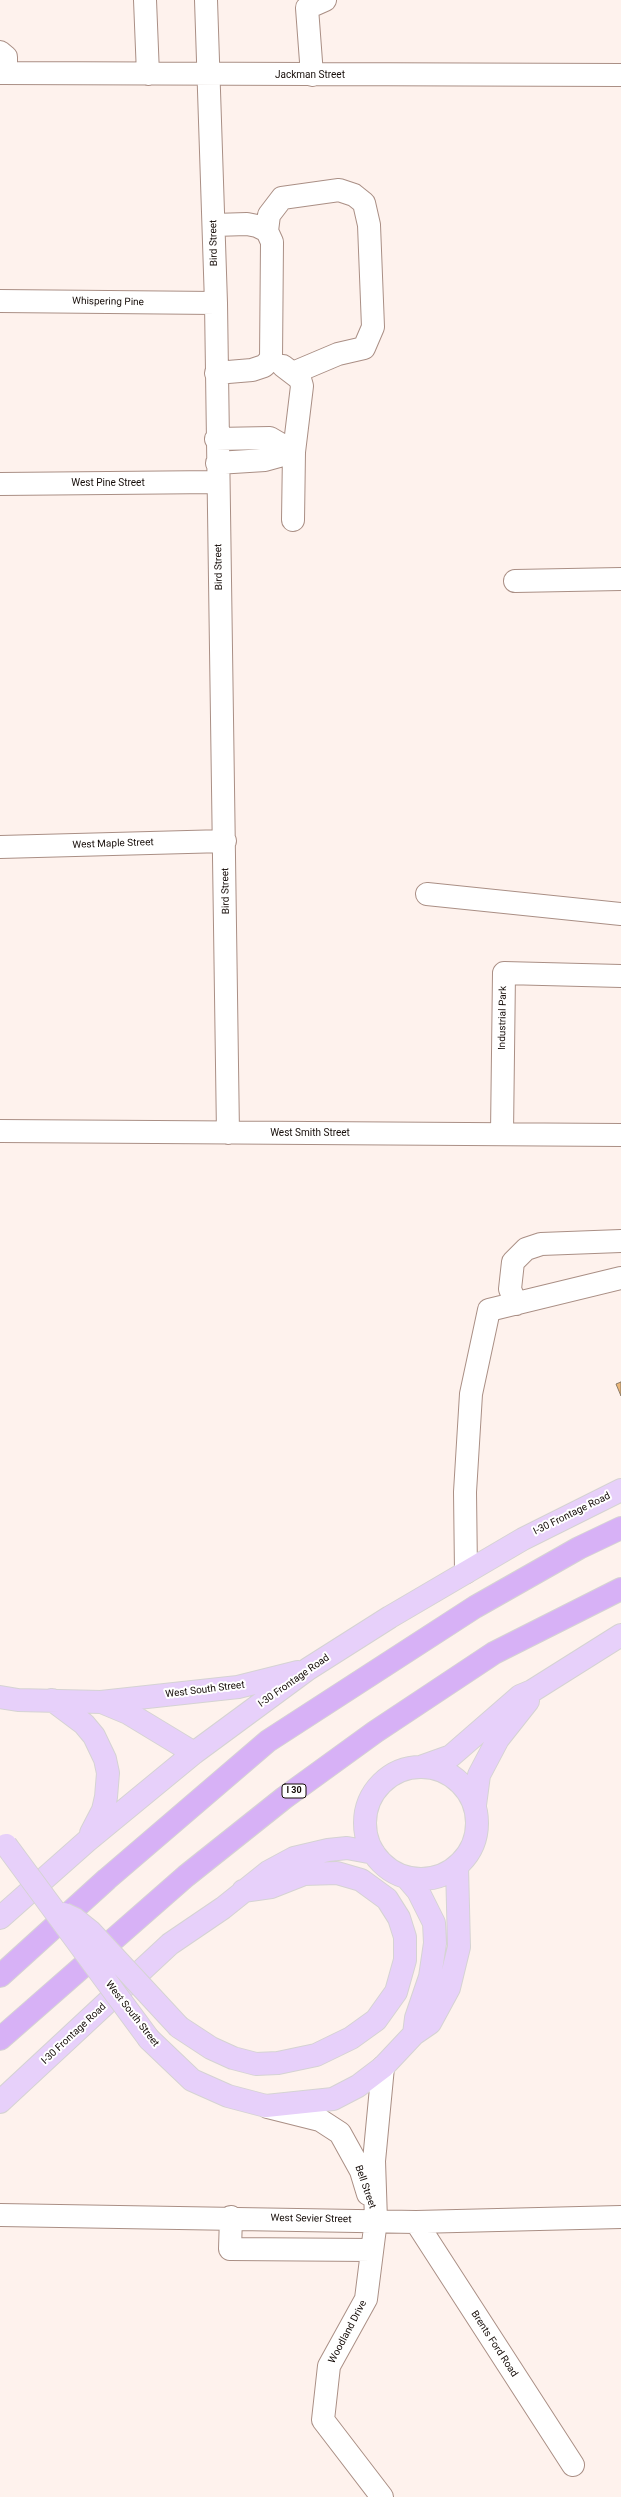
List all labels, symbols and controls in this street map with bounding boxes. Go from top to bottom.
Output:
street label: Jackman Street [275,69,345,81]
street label: Bird Street [208,220,220,266]
street label: Whispering Pine [72,295,144,309]
street label: West Pine Street [71,477,145,489]
street label: Bird Street [213,544,225,590]
street label: West Maple Street [72,837,154,851]
street label: Bird Street [220,868,232,914]
street label: Industrial Park [496,986,510,1050]
street label: West Smith Street [270,1127,350,1139]
street label: I-30 Frontage Road [532,1490,612,1538]
street label: I-30 Frontage Road [256,1652,332,1710]
street label: West South Street [165,1679,245,1701]
road number: I 30 [282,1784,306,1798]
street label: West South Street [103,1979,161,2049]
street label: I-30 Frontage Road [39,2001,109,2067]
street label: Bell Street [352,2164,378,2210]
street label: West Sevier Street [270,2212,352,2226]
street label: Woodland Drive [326,2298,370,2366]
street label: Brents Ford Road [468,2309,520,2379]

